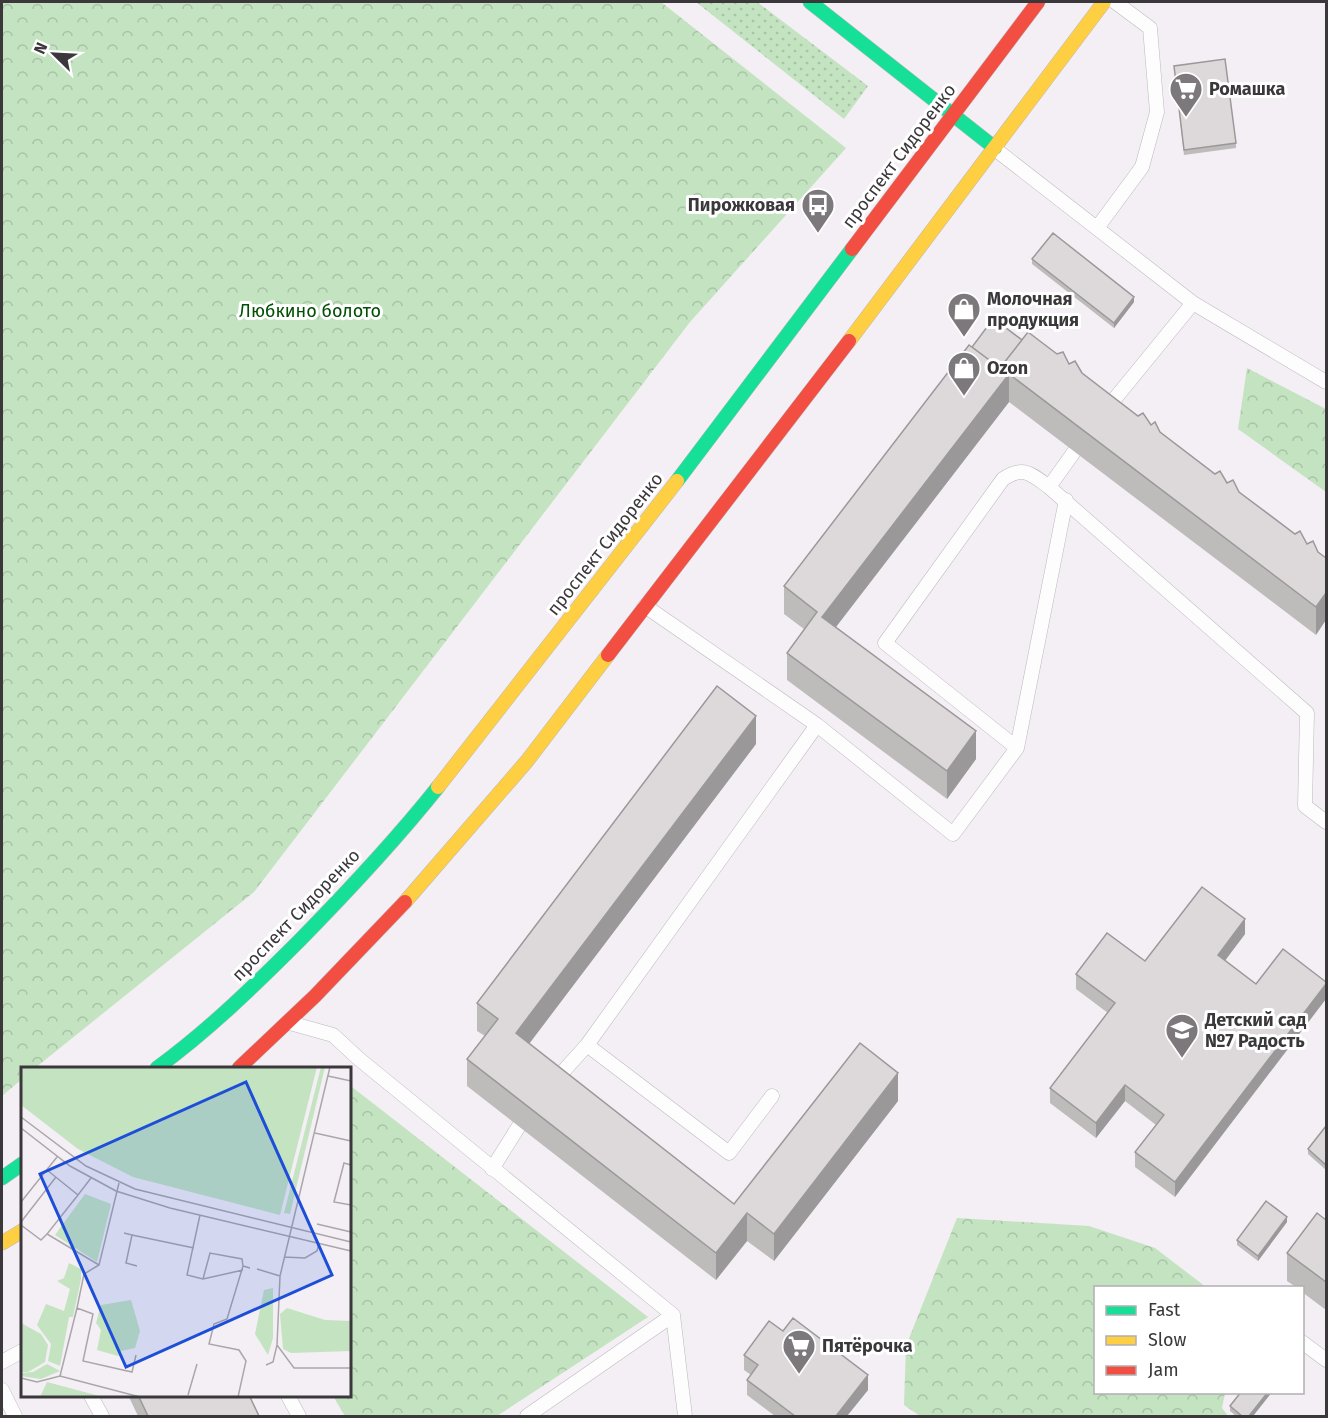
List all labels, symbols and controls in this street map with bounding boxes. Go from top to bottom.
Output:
north arrow [24,24,84,84]
text: N [30,39,52,57]
supermarket icon: Ромашка [1168,71,1204,118]
place label: Ромашка [1209,78,1285,100]
street label: проспект Сидоренко [838,79,960,233]
bus stop icon: Пирожковая [800,187,836,234]
place label: Пирожковая [688,194,795,216]
place label: Молочная продукция [987,288,1079,331]
shop icon: Молочная продукция [946,291,982,338]
park label: Любкино болото [239,300,381,322]
shop icon: Ozon [946,350,982,397]
place label: Ozon [987,357,1028,379]
street label: проспект Сидоренко [542,468,668,620]
street label: проспект Сидоренко [227,844,365,986]
place label: Детский сад №7 Радость [1204,1009,1306,1052]
school or university icon: Детский сад №7 Радость [1164,1012,1200,1059]
inset map [21,1067,351,1397]
legend [1094,1286,1304,1394]
text: Fast [1148,1299,1181,1321]
supermarket icon: Пятёрочка [781,1328,817,1375]
text: Slow [1148,1329,1187,1351]
place label: Пятёрочка [822,1335,913,1357]
text: Jam [1148,1359,1179,1381]

